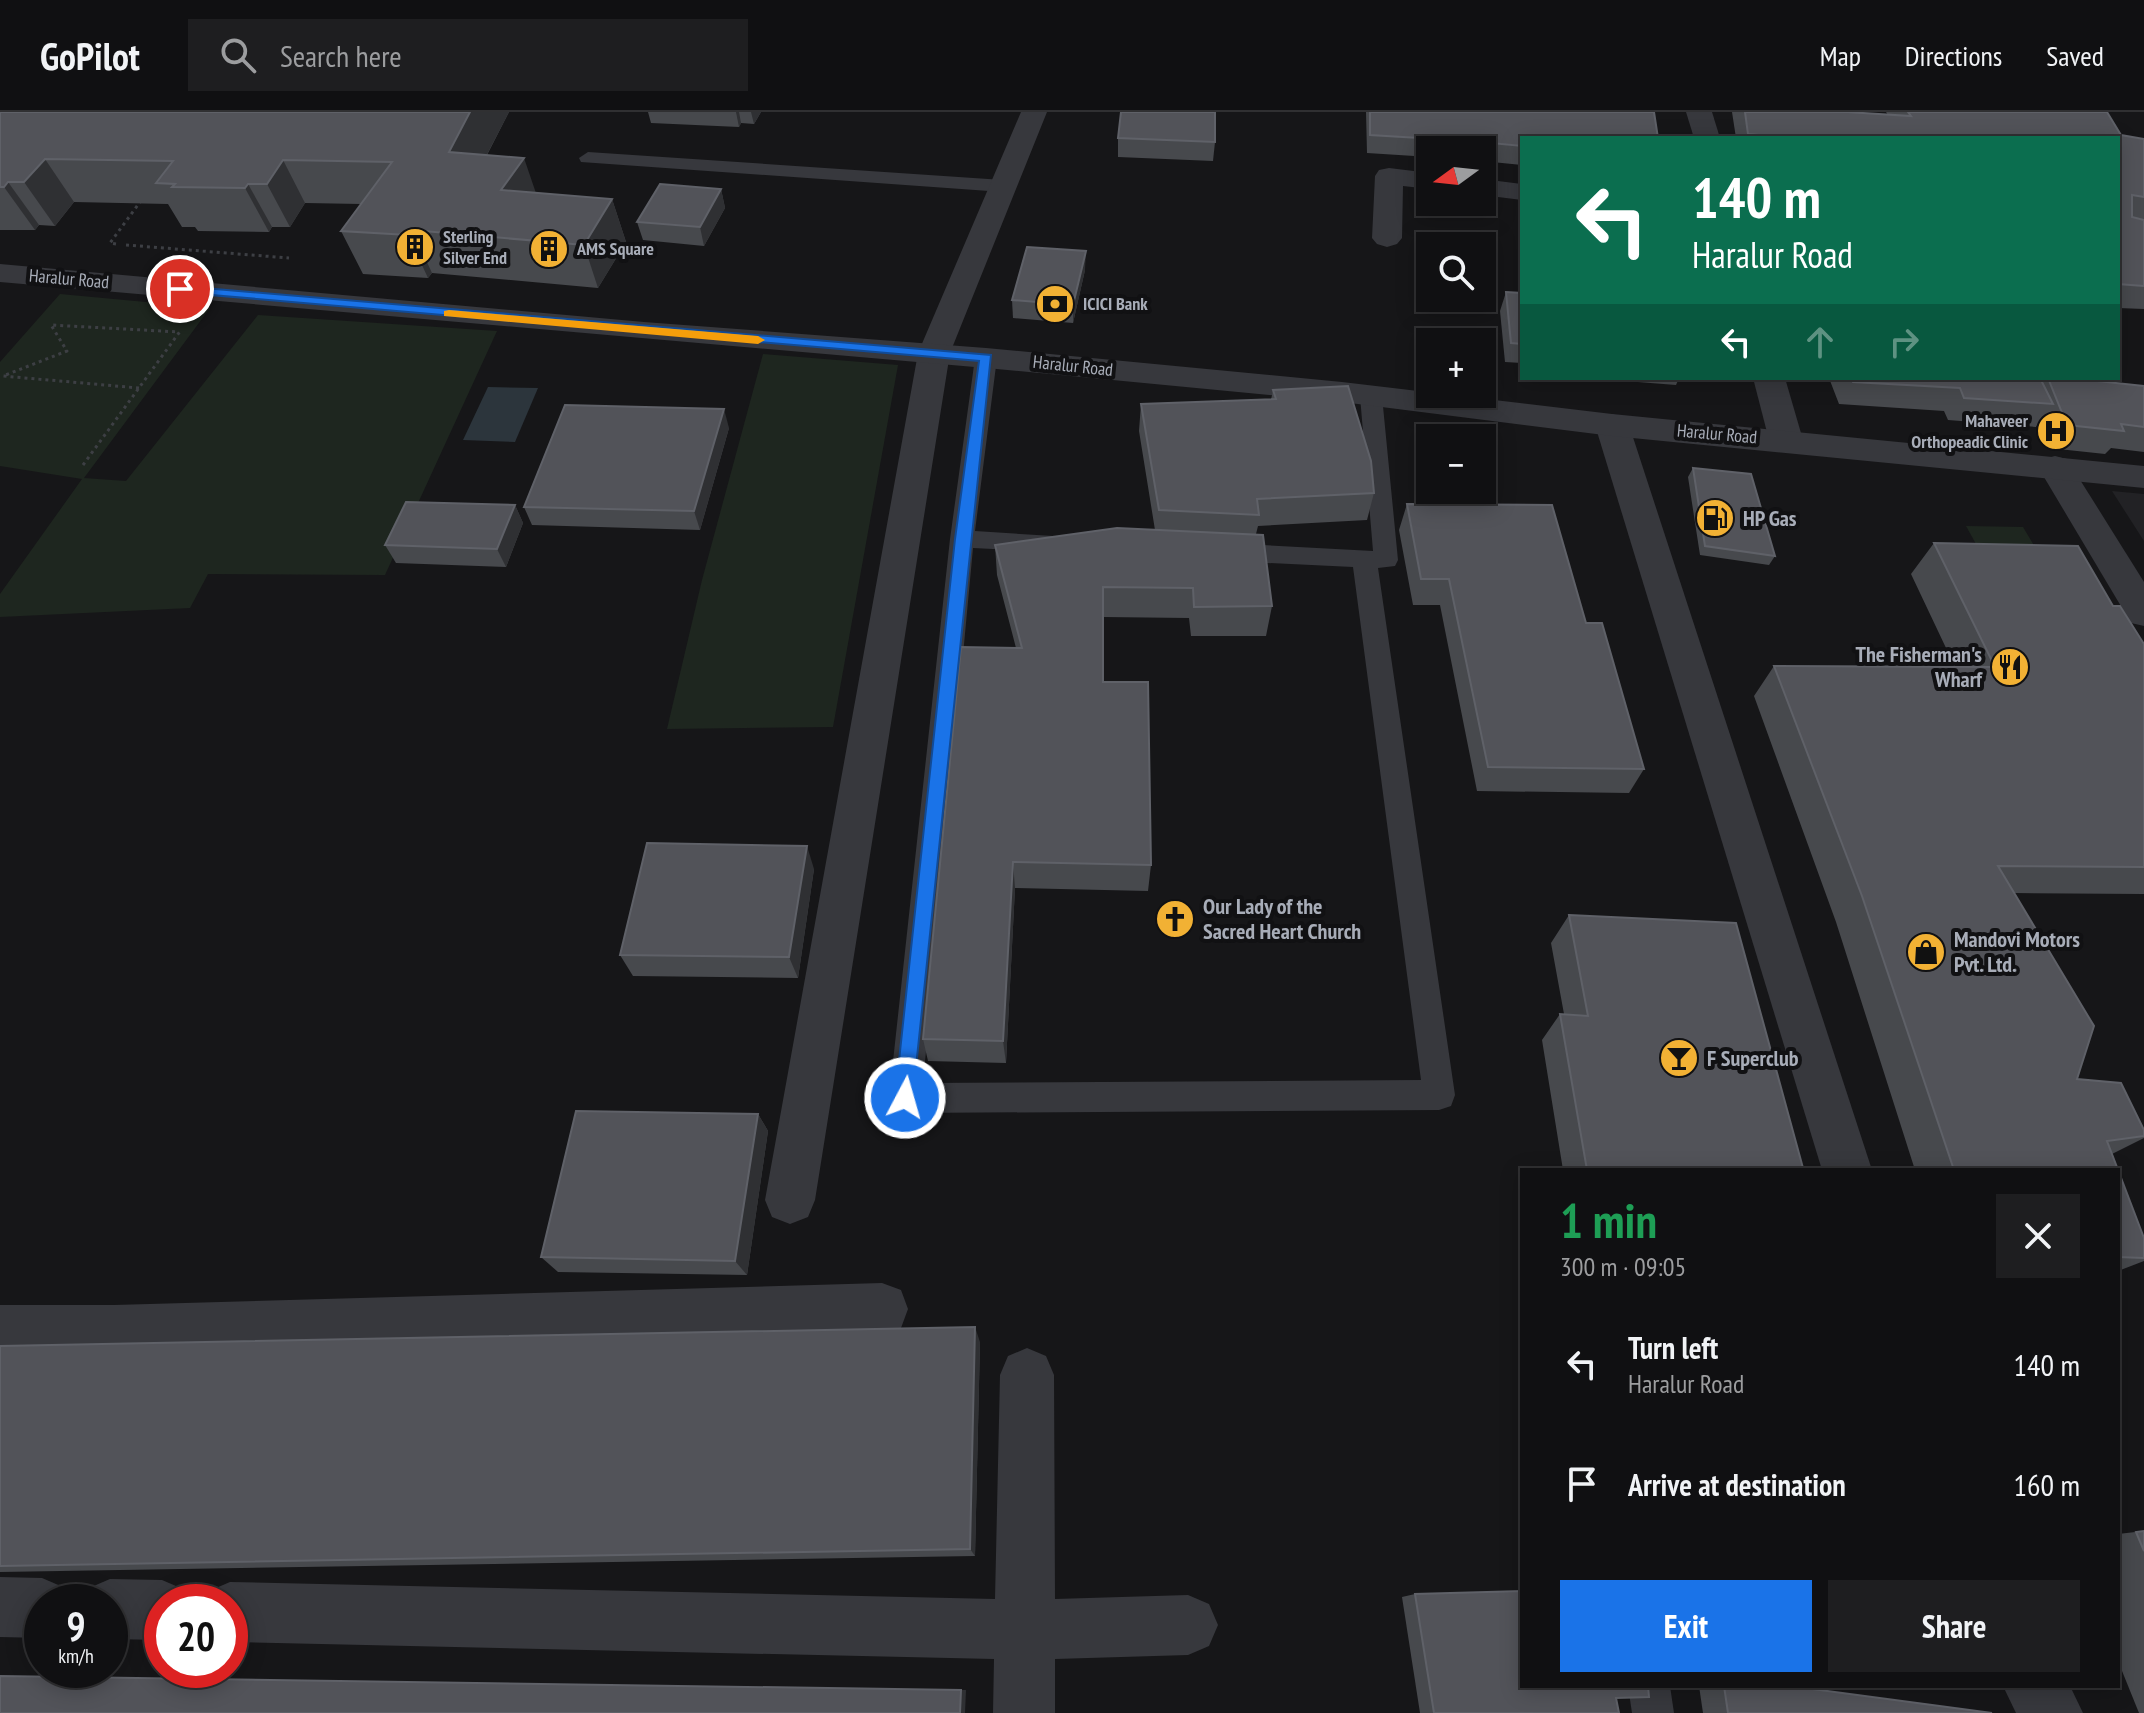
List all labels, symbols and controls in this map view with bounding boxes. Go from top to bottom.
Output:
search box [188,19,748,91]
text: GoPilot [40,31,140,80]
icon: search [216,33,260,77]
text: Search here [280,36,402,75]
text: Map [1820,37,1861,74]
text: Directions [1905,37,2002,74]
text: Saved [2046,37,2104,74]
north arrow [1416,136,1496,216]
map controls [1416,136,1496,504]
text: 140 m [1692,161,1821,233]
icon: left [1560,168,1664,272]
place label: Sterling Silver End [443,225,507,269]
building icon: Sterling Silver End [394,226,436,268]
building icon: AMS Square [528,228,570,270]
text: Haralur Road [1692,231,1853,278]
button: search [1416,232,1496,312]
place label: AMS Square [576,237,654,260]
pin [146,255,214,323]
street label: Haralur Road [28,264,110,293]
icon: arrive [158,267,202,311]
bank icon: ICICI Bank [1034,283,1076,325]
place label: ICICI Bank [1083,292,1148,315]
icon: left [1714,320,1758,364]
icon: ahead [1798,320,1842,364]
icon: right [1882,320,1926,364]
button: + [1416,328,1496,408]
street label: Haralur Road [1032,350,1114,381]
place label: Mahaveer Orthopeadic Clinic [1911,409,2029,453]
hospital icon: Mahaveer Orthopeadic Clinic [2035,410,2077,452]
street label: Haralur Road [1676,419,1758,448]
button: − [1416,424,1496,504]
fuel station icon: HP Gas [1694,497,1736,539]
place label: HP Gas [1743,504,1797,532]
place label: The Fisherman's Wharf [1855,640,1983,693]
restaurant icon: The Fisherman's Wharf [1989,646,2031,688]
place label: Our Lady of the Sacred Heart Church [1203,892,1361,945]
church icon: Our Lady of the Sacred Heart Church [1154,898,1196,940]
place label: Mandovi Motors Pvt. Ltd. [1954,925,2080,978]
shop icon: Mandovi Motors Pvt. Ltd. [1905,931,1947,973]
bar icon: F Superclub [1658,1037,1700,1079]
place label: F Superclub [1707,1044,1799,1072]
position arrow [863,1056,947,1140]
text: 1 min [1560,1189,1657,1251]
button: close [1996,1194,2080,1278]
text: 300 m · 09:05 [1560,1250,1686,1283]
text: Turn left [1628,1328,1718,1367]
icon: left [1560,1342,1604,1386]
text: 140 m [2014,1345,2080,1384]
text: Haralur Road [1628,1367,1744,1400]
icon: arrive [1560,1462,1604,1506]
text: Arrive at destination [1628,1465,1846,1504]
text: 160 m [2014,1465,2080,1504]
button: Exit [1560,1580,1812,1672]
button: Share [1828,1580,2080,1672]
speed limit sign: 20 [144,1584,248,1688]
text: 9 [66,1600,86,1652]
text: km/h [58,1643,94,1669]

